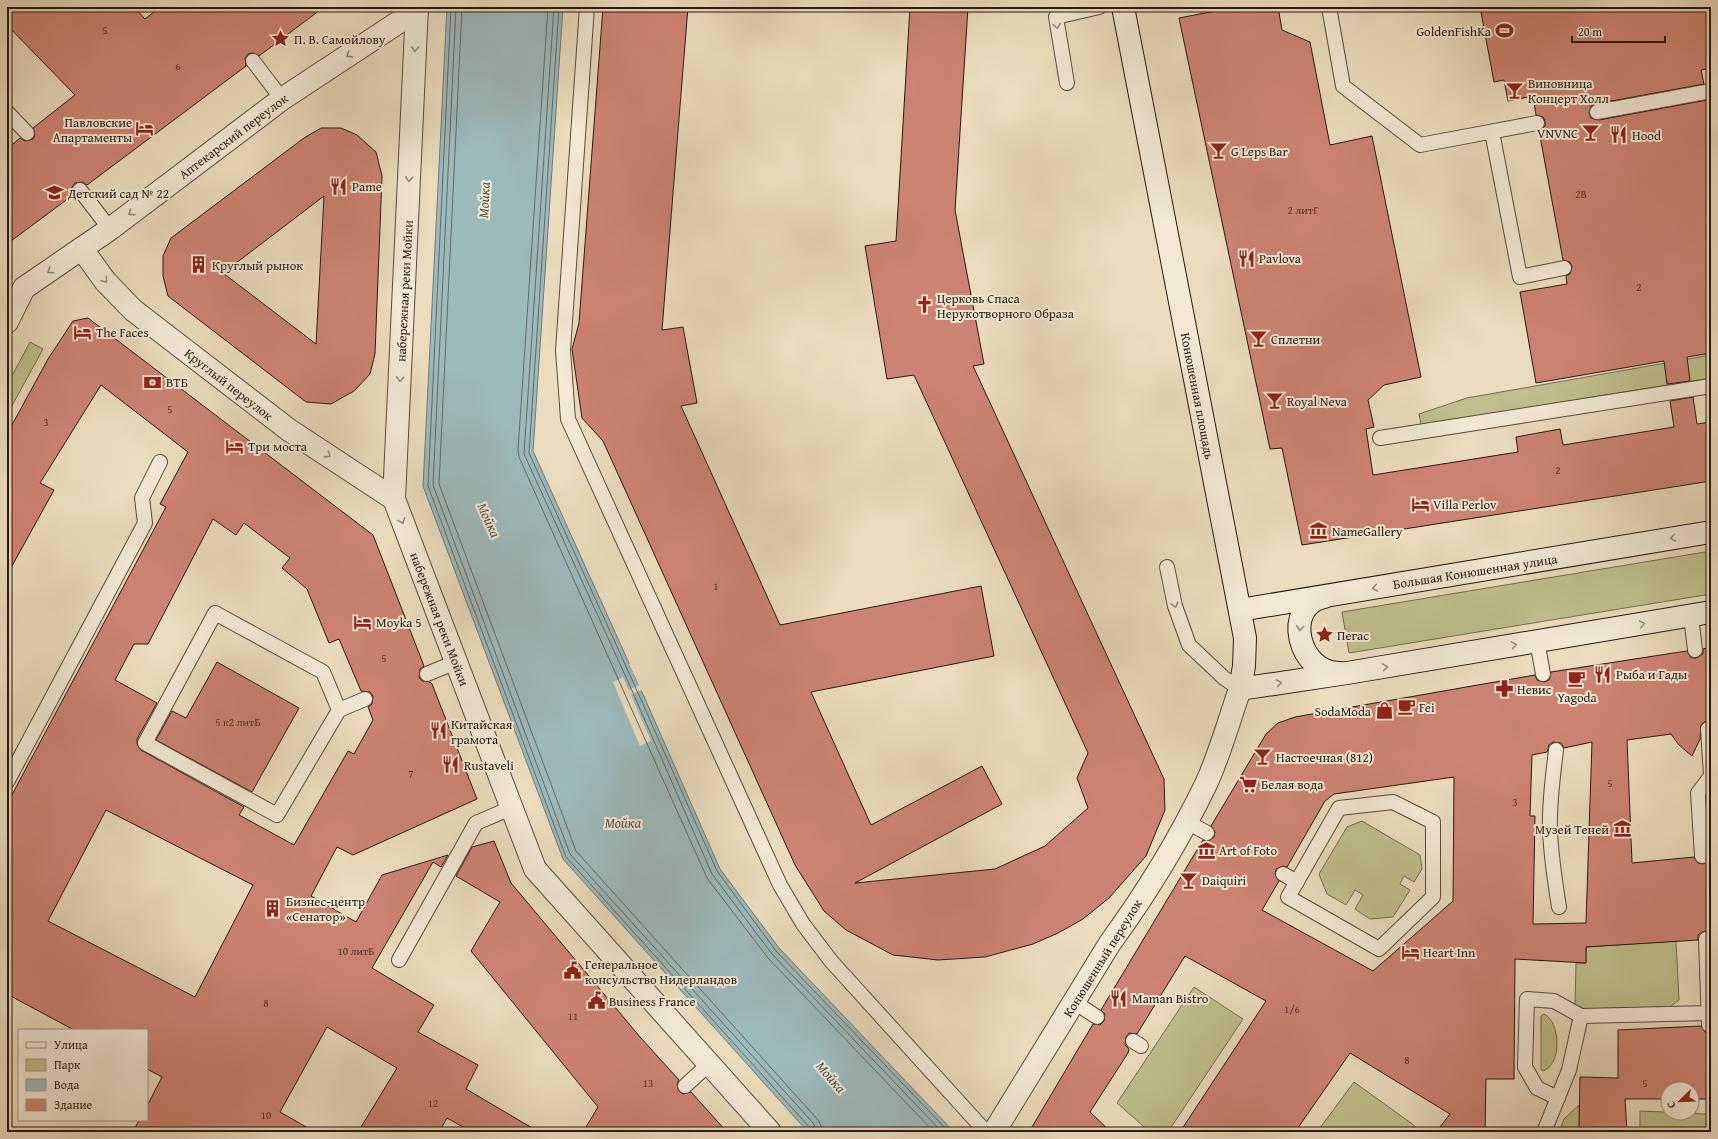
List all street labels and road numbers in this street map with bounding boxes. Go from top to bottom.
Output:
street label: Аптекарский переулок [175,89,292,184]
street label: набережная реки Мойки [391,219,418,362]
street label: Конюшенная площадь [1176,331,1219,461]
street label: Круглый переулок [180,344,277,425]
street label: Большая Конюшенная улица [1392,549,1559,594]
street label: набережная реки Мойки [405,550,474,689]
street label: Конюшенный переулок [1058,895,1147,1021]

